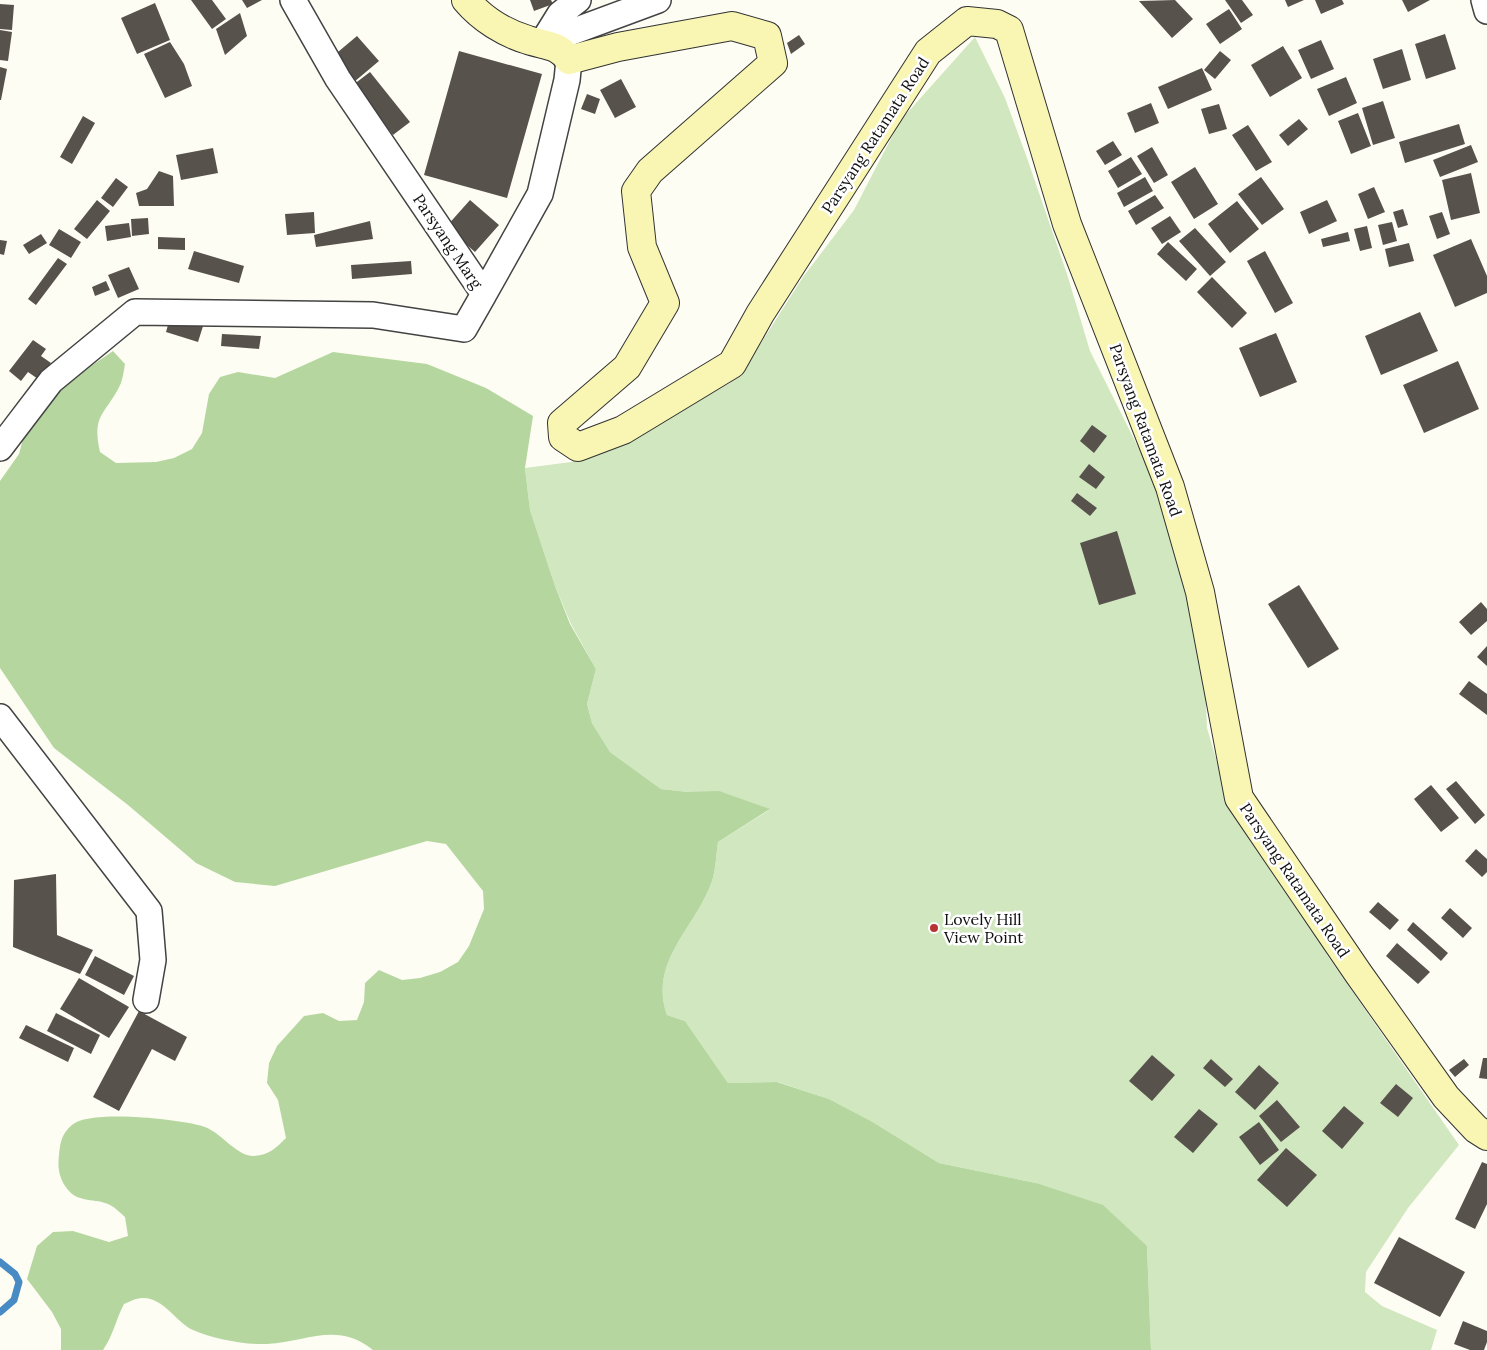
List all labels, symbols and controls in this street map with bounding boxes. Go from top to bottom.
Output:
street label: Parsyang Ratamata Road [817,53,933,217]
street label: Parsyang Marg [409,190,488,293]
street label: Parsyang Ratamata Road [1105,341,1187,520]
street label: Parsyang Ratamata Road [1236,799,1355,962]
place label: Lovely Hill View Point [943,909,1024,947]
marker: Lovely Hill View Point [928,922,940,934]

